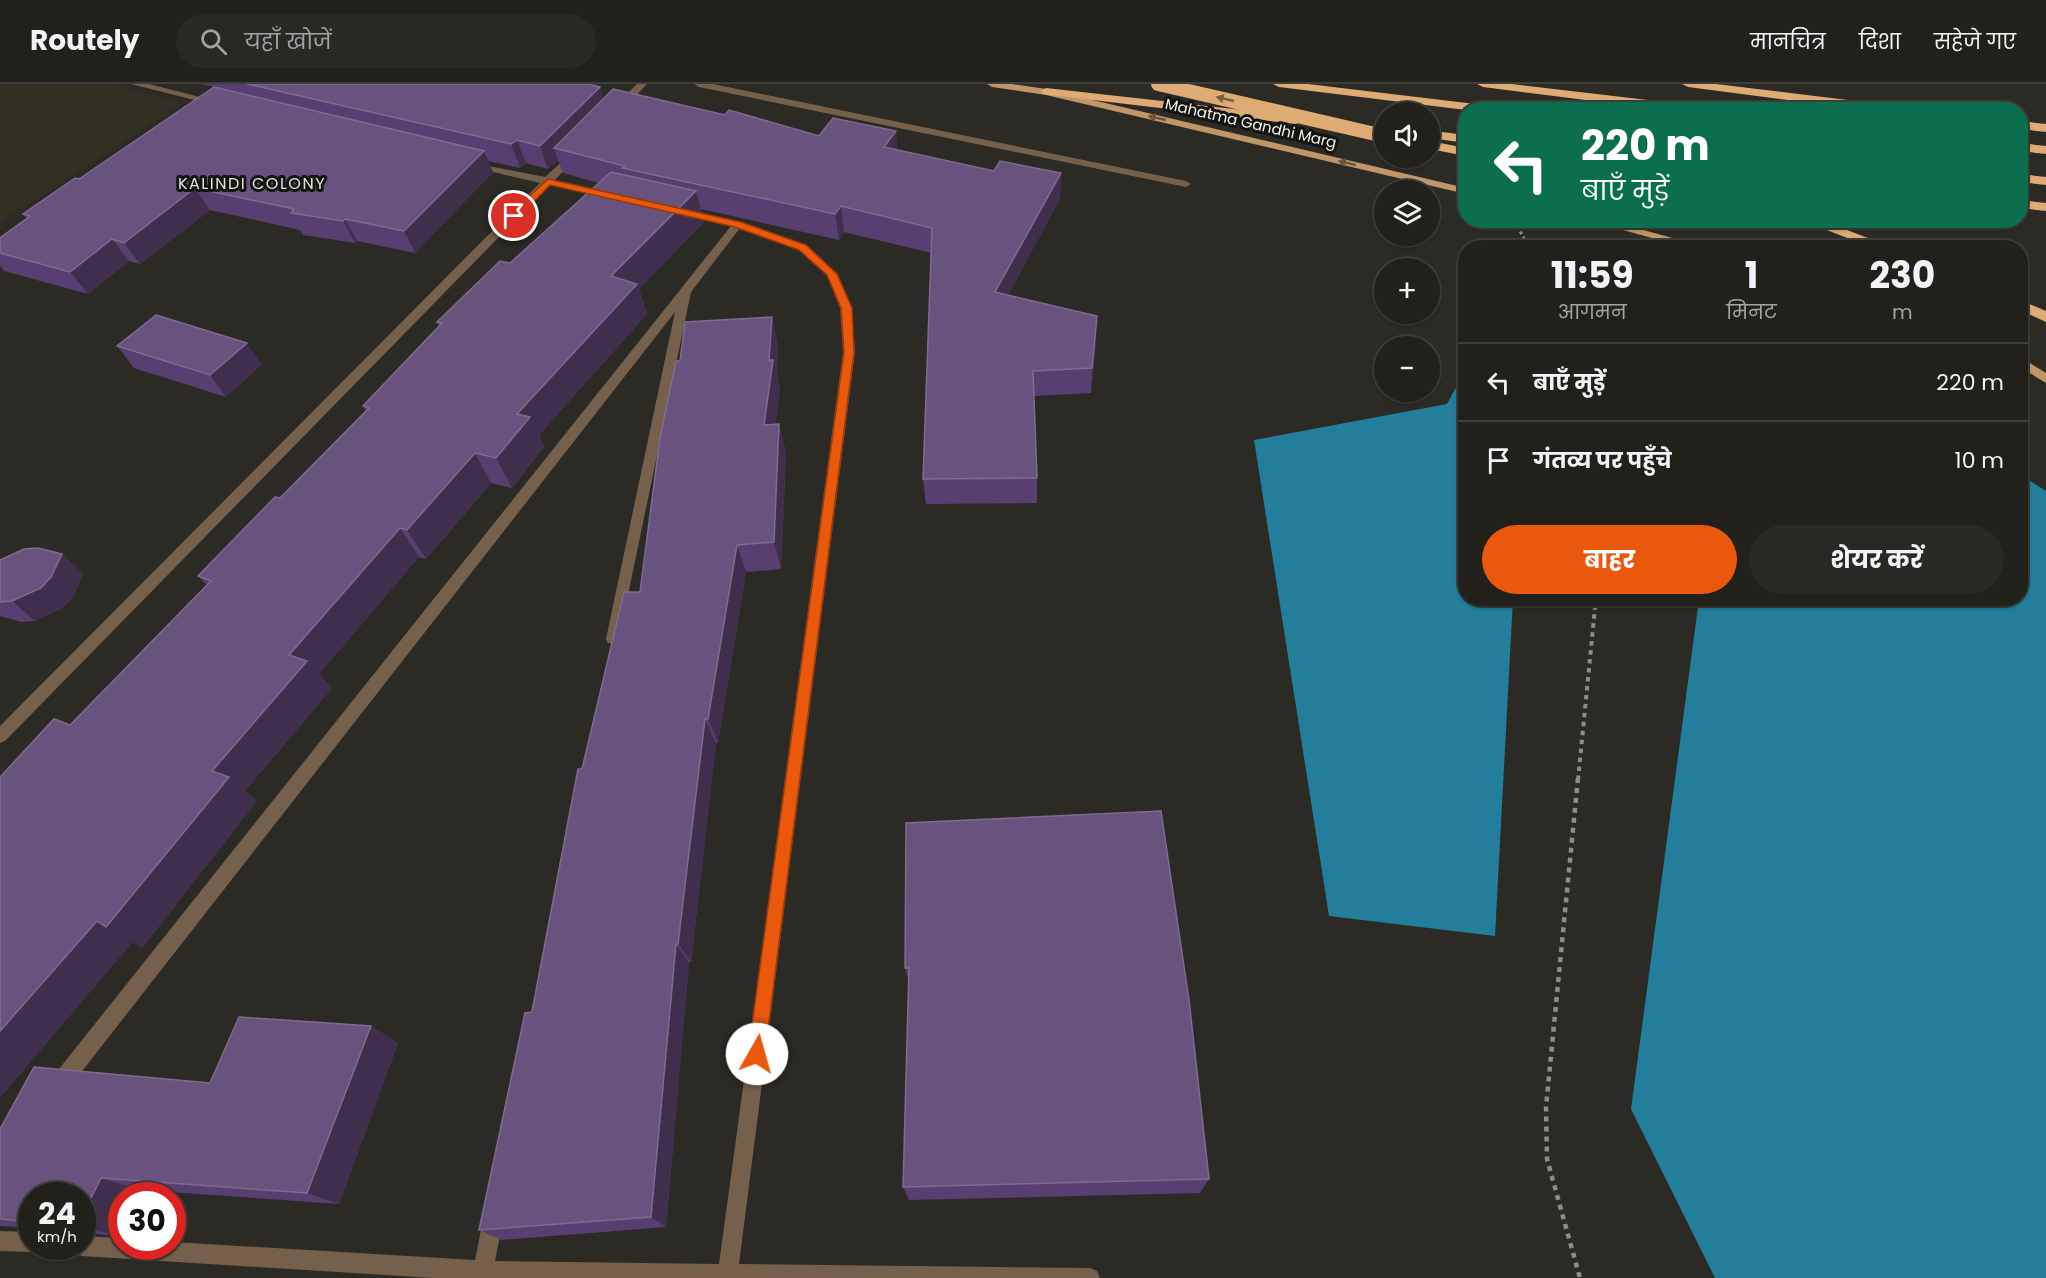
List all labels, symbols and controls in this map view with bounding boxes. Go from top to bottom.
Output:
search box [176,14,596,68]
text: Routely [30,21,140,60]
icon: search [197,25,230,58]
text: यहाँ खोजें [245,26,331,57]
text: मानचित्र [1750,27,1826,56]
text: दिशा [1859,27,1901,56]
text: सहेजे गए [1934,27,2016,56]
street label: Mahatma Gandhi Marg [1163,93,1339,153]
one-way arrow [1216,94,1234,104]
map controls [1374,102,1440,402]
button: sound [1374,102,1440,168]
one-way arrow [1148,113,1167,123]
text: 220 m [1581,116,1710,175]
icon: left [1482,126,1560,204]
one-way arrow [1338,158,1356,168]
district label: KALINDI COLONY [178,172,326,195]
text: बाएँ मुड़ें [1581,172,1669,209]
button: layers [1374,180,1440,246]
pin [488,190,539,241]
icon: arrive [497,199,530,232]
text: 11:59 [1551,250,1634,301]
text: 1 [1745,250,1758,301]
text: 230 [1869,250,1935,301]
button: + [1374,258,1440,324]
text: आगमन [1558,298,1627,326]
text: मिनट [1726,298,1777,326]
text: m [1892,298,1913,326]
button: − [1374,336,1440,402]
icon: left [1482,366,1515,399]
text: बाएँ मुड़ें [1533,367,1605,398]
text: 220 m [1936,367,2004,398]
icon: arrive [1482,444,1515,477]
text: गंतव्य पर पहुँचे [1533,445,1672,476]
text: 10 m [1955,445,2004,476]
button: बाहर [1482,525,1737,594]
button: शेयर करें [1749,525,2004,594]
position arrow [725,1022,789,1086]
speed limit sign: 30 [108,1182,186,1260]
text: 24 [38,1192,76,1235]
text: km/h [37,1226,77,1247]

